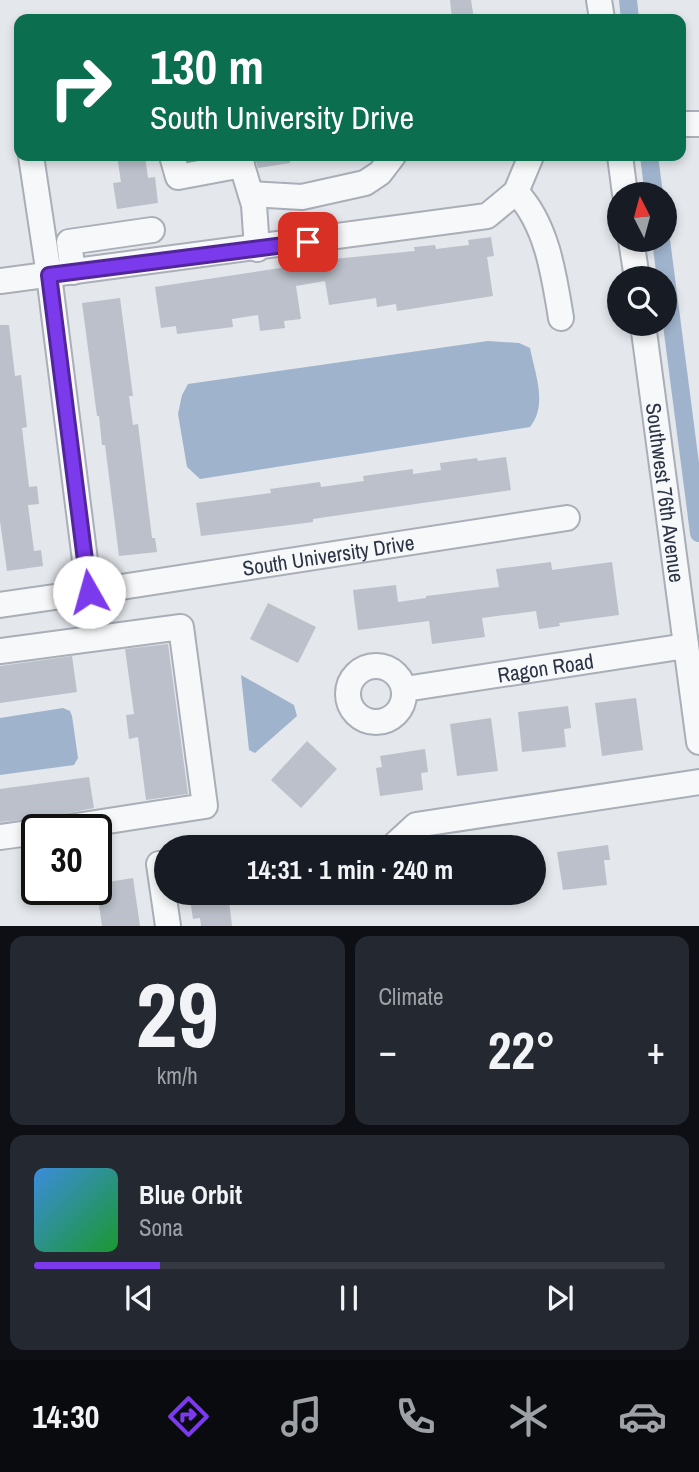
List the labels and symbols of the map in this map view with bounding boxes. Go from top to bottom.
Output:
north arrow [607,182,677,252]
pin [278,212,338,272]
street label: Southwest 76th Avenue [639,401,692,584]
street label: South University Drive [240,527,416,583]
position arrow [52,555,126,629]
street label: Ragon Road [495,646,595,689]
speed limit sign: 30 [21,814,112,905]

